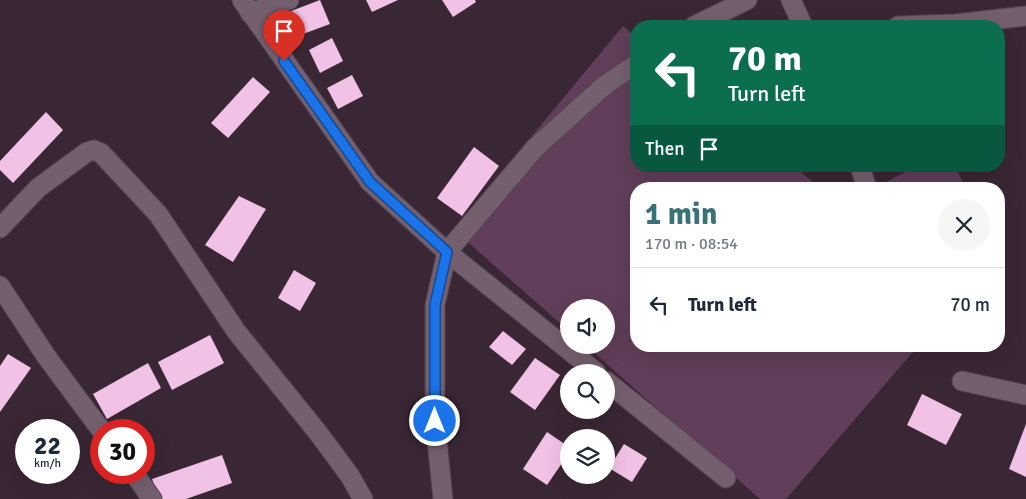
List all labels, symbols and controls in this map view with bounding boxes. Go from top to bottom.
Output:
pin [263,10,305,61]
icon: arrive [270,17,298,45]
text: 70 m [728,37,802,80]
icon: left [645,40,710,105]
text: Turn left [728,80,806,107]
icon: arrive [695,135,723,163]
text: Then [645,137,685,161]
text: 1 min [645,196,717,233]
button: close [938,199,990,251]
text: 170 m · 08:54 [645,234,738,254]
icon: left [645,291,673,319]
text: Turn left [688,293,757,317]
text: 70 m [950,293,990,317]
map controls [560,299,615,484]
button: sound [560,299,615,354]
button: search [560,364,615,419]
position arrow [408,394,460,446]
speed limit sign: 30 [90,419,155,484]
button: layers [560,429,615,484]
text: 22 [34,430,61,461]
text: km/h [34,456,61,471]

